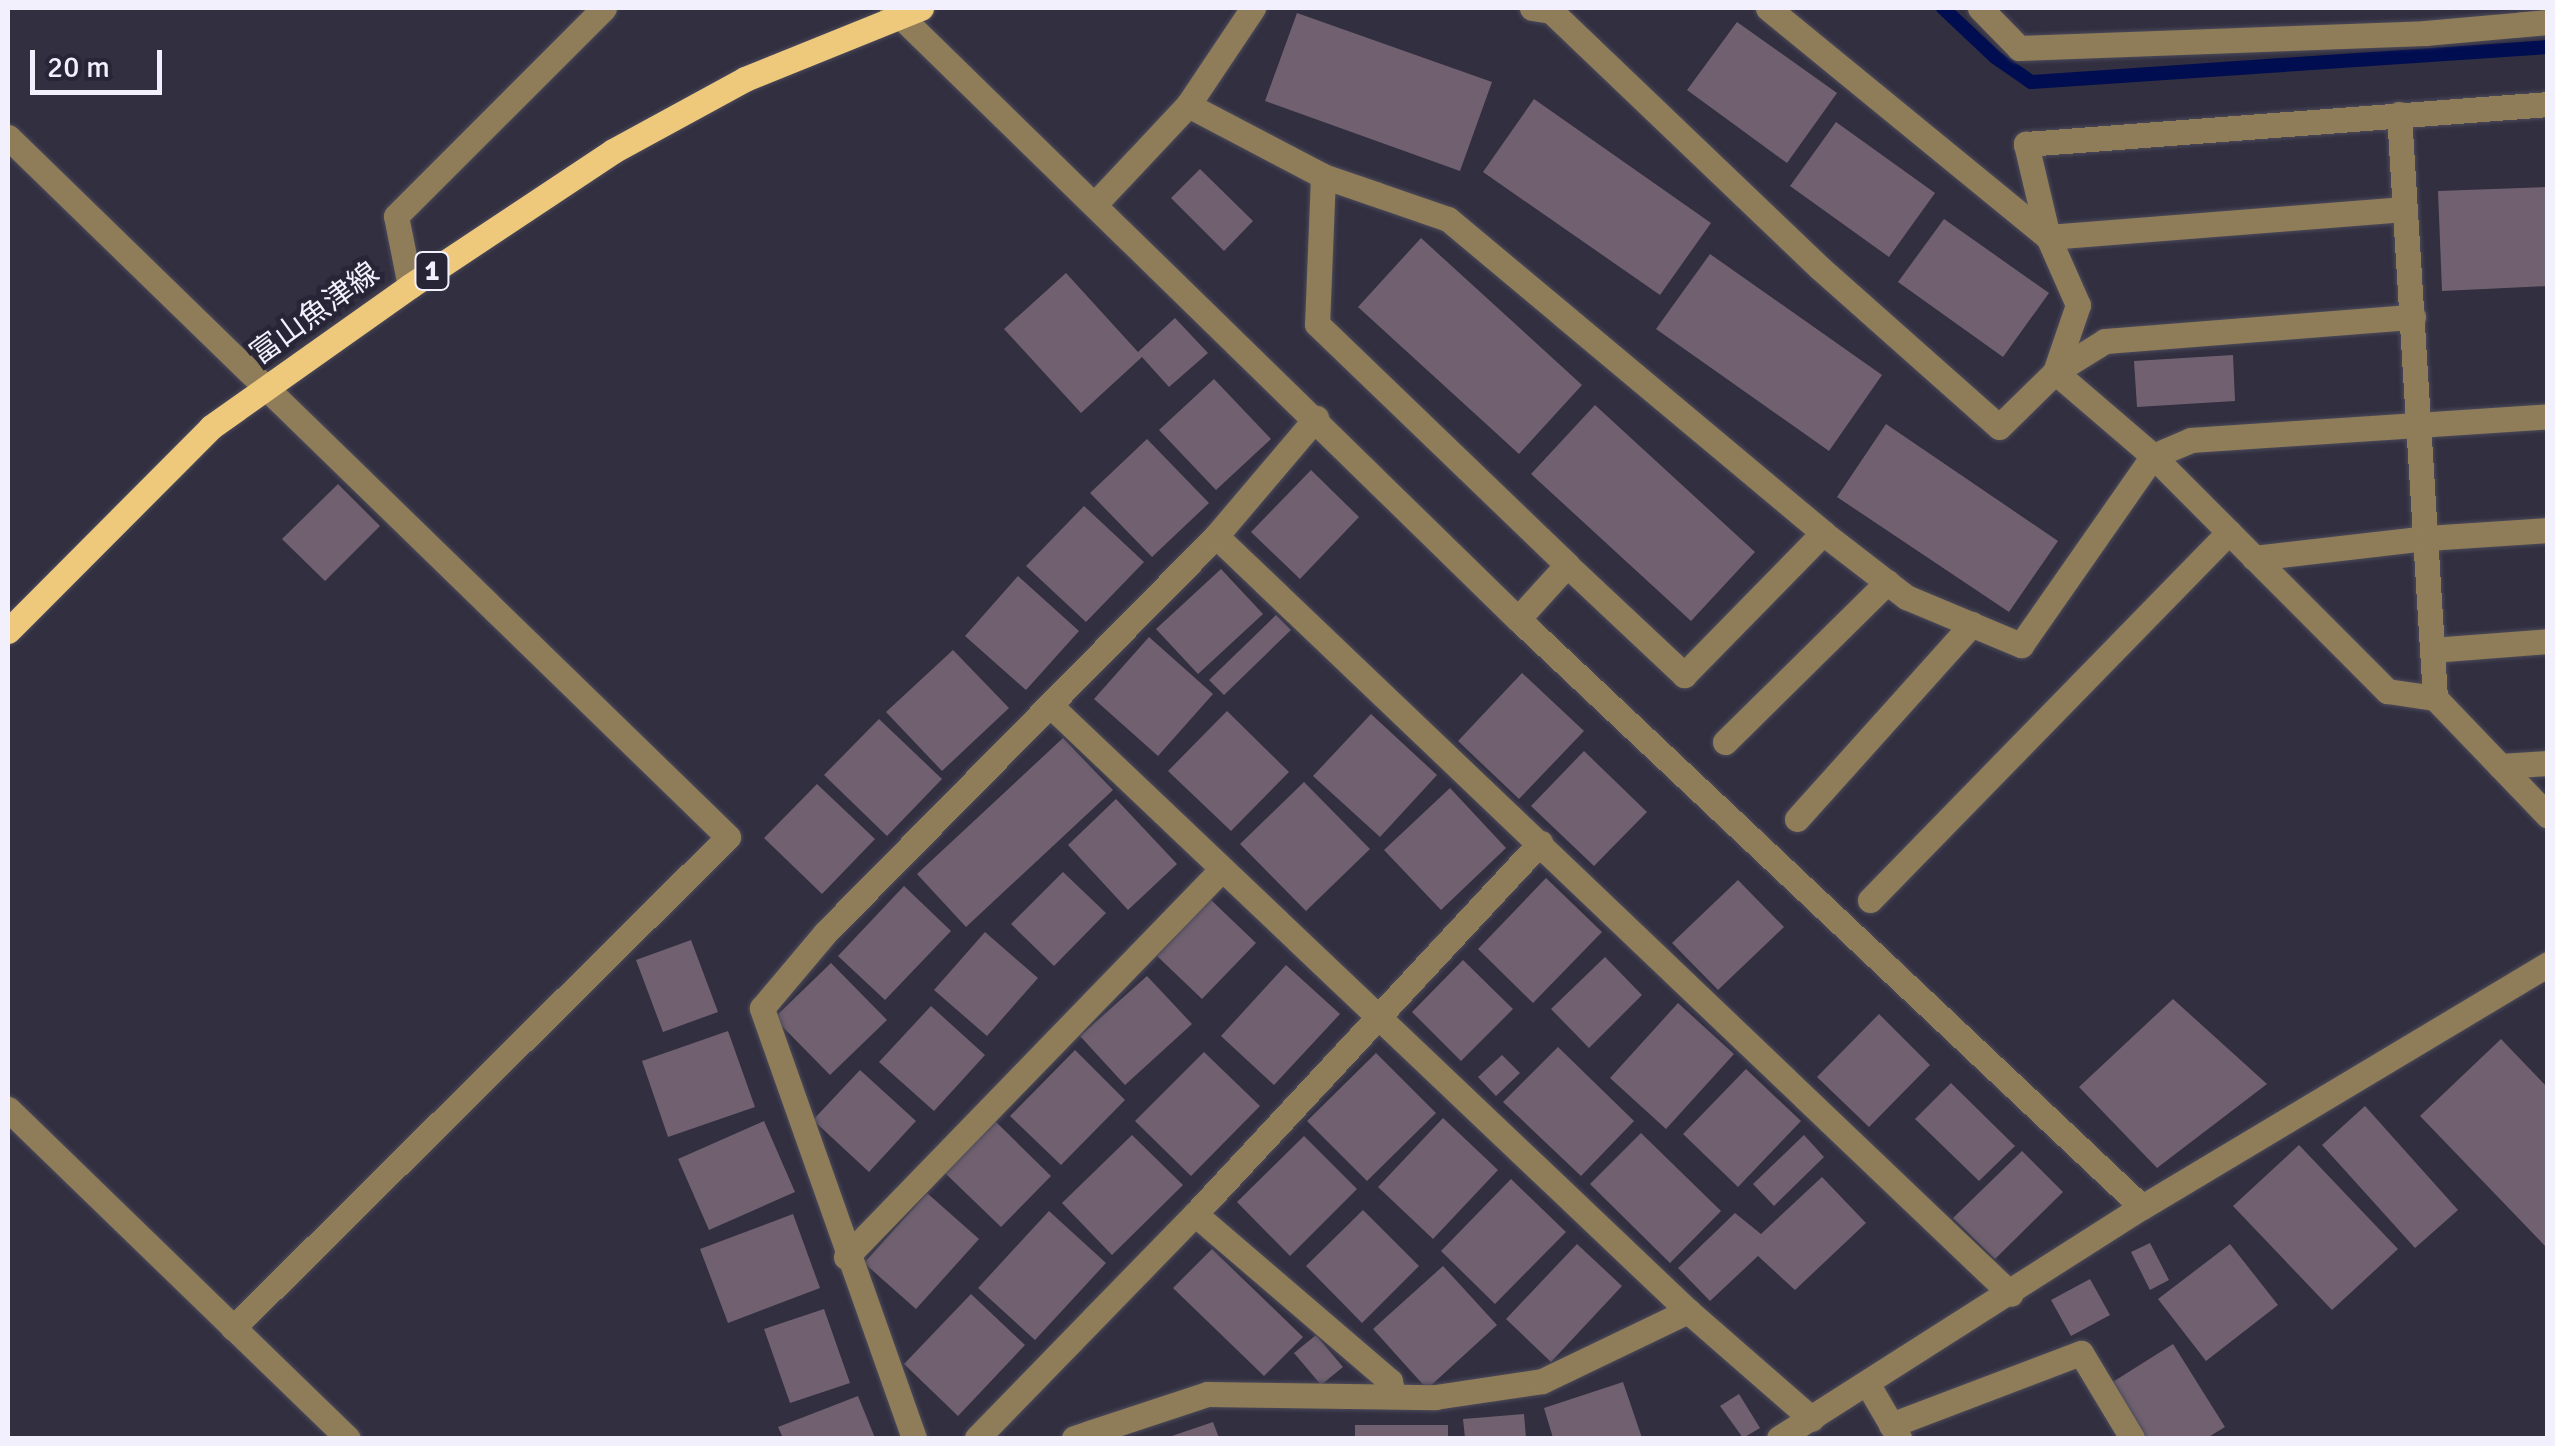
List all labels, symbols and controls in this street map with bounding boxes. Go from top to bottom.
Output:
scale bar [35,30,168,92]
text: 20 m [47,49,110,86]
road number: 1 [412,248,452,294]
street label: 富山魚津線 [244,255,386,373]

